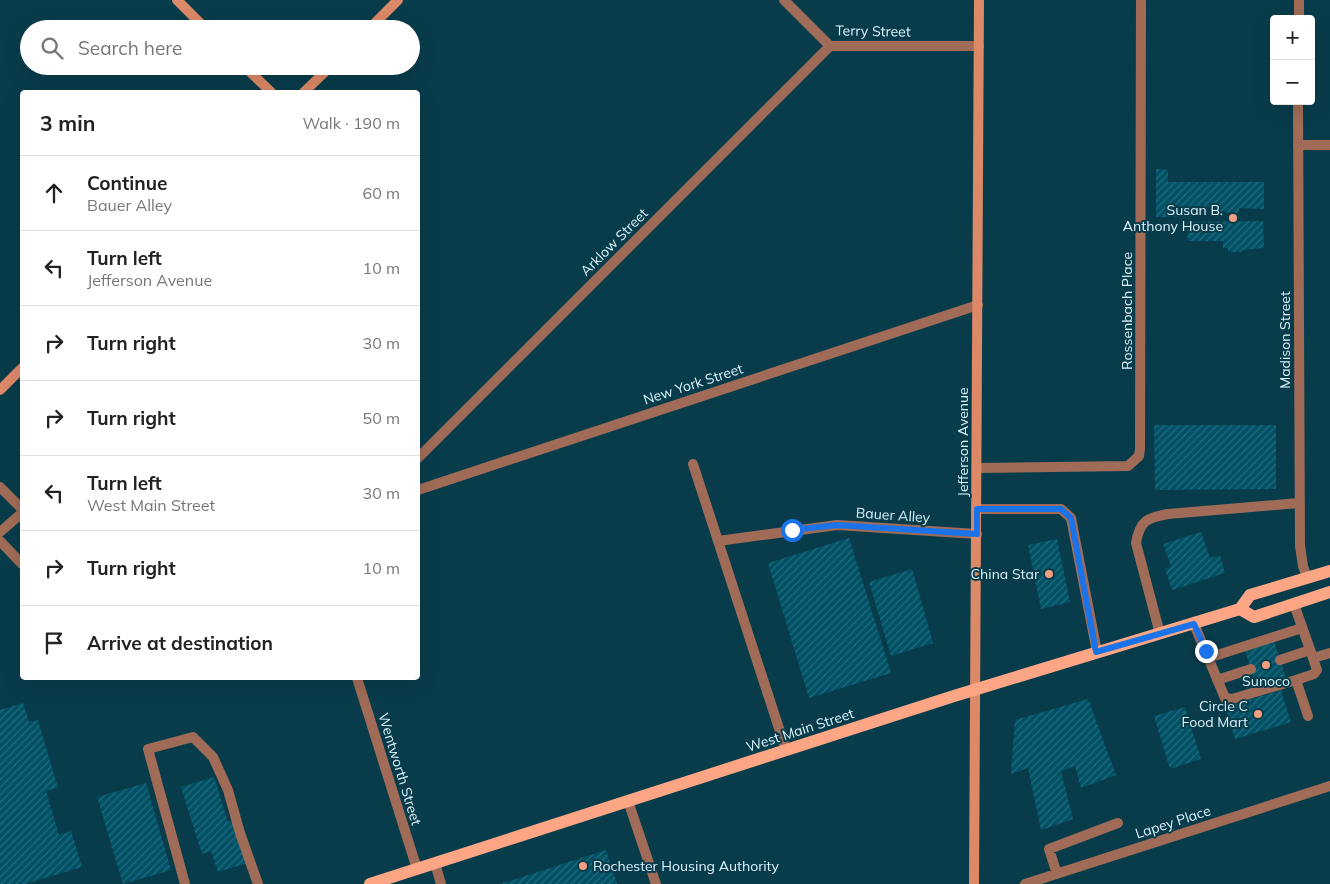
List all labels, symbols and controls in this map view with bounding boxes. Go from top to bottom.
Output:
map controls [1270,15,1315,105]
button: + [1270,15,1315,60]
search box [20,20,420,75]
street label: Terry Street [835,21,911,41]
icon: search [38,34,66,62]
text: Search here [78,36,182,60]
button: − [1270,60,1315,105]
text: 3 min [40,110,95,136]
text: Walk · 190 m [302,113,400,133]
text: Continue [87,171,167,195]
icon: ahead [40,179,68,207]
text: 60 m [363,183,400,203]
text: Bauer Alley [87,195,172,215]
place label: Susan B. Anthony House [1123,201,1223,235]
street label: Arklow Street [576,204,652,280]
marker: Susan B. Anthony House [1227,212,1239,224]
text: Turn left [87,246,162,270]
street label: Rossenbach Place [1118,252,1136,370]
icon: left [40,254,68,282]
text: 10 m [363,258,400,278]
text: Jefferson Avenue [87,270,212,290]
street label: Madison Street [1276,291,1294,389]
icon: right [40,329,68,357]
text: Turn right [87,331,176,355]
text: 30 m [363,333,400,353]
street label: New York Street [641,359,745,409]
street label: Jefferson Avenue [954,387,972,497]
icon: right [40,404,68,432]
text: Turn right [87,406,176,430]
text: 50 m [363,408,400,428]
text: Turn left [87,471,162,495]
icon: left [40,479,68,507]
text: 30 m [363,483,400,503]
text: West Main Street [87,495,215,515]
street label: Bauer Alley [855,503,931,527]
route start [781,519,804,542]
icon: right [40,554,68,582]
text: Turn right [87,556,176,580]
text: 10 m [363,558,400,578]
place label: China Star [971,565,1040,583]
marker: China Star [1043,568,1055,580]
icon: arrive [40,629,68,657]
text: Arrive at destination [87,631,273,655]
route end [1195,640,1218,663]
marker: Sunoco [1260,659,1272,671]
place label: Sunoco [1242,672,1290,690]
place label: Circle C Food Mart [1182,697,1248,731]
street label: West Main Street [744,704,856,756]
marker: Circle C Food Mart [1252,708,1264,720]
street label: Wentworth Street [374,711,426,827]
street label: Lapey Place [1133,801,1213,843]
place label: Rochester Housing Authority [593,857,780,875]
marker: Rochester Housing Authority [577,860,589,872]

